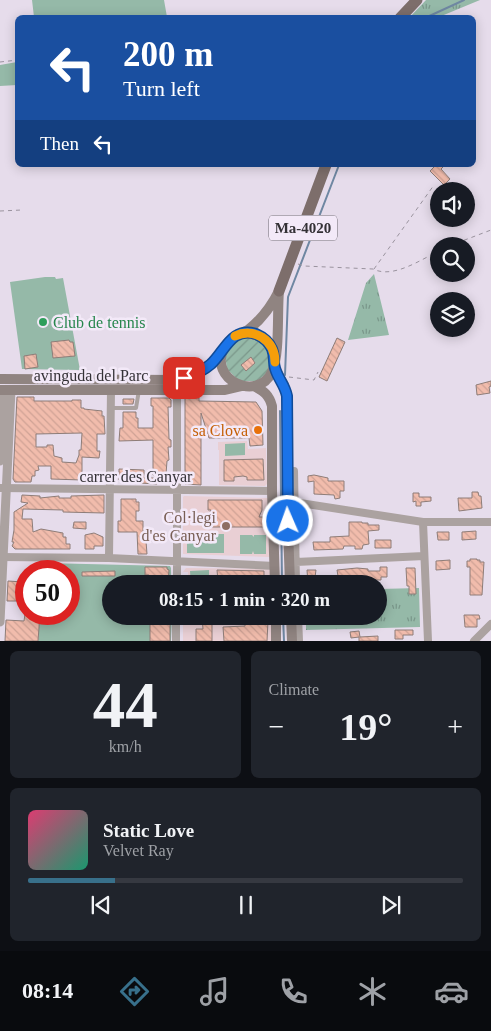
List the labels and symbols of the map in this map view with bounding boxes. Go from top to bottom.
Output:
road number: Ma-4020 [269,216,337,240]
place label: Club de tennis [53,314,145,331]
marker: Club de tennis [37,316,49,328]
pin [163,357,205,399]
street label: avinguda del Parc [34,367,148,385]
place label: sa Clova [192,422,248,439]
marker: sa Clova [252,424,264,436]
street label: carrer des Canyar [80,468,193,486]
position arrow [261,494,313,546]
place label: Col·legi d'es Canyar [142,509,217,545]
marker: Col·legi d'es Canyar [220,520,232,532]
speed limit sign: 50 [15,560,80,625]

